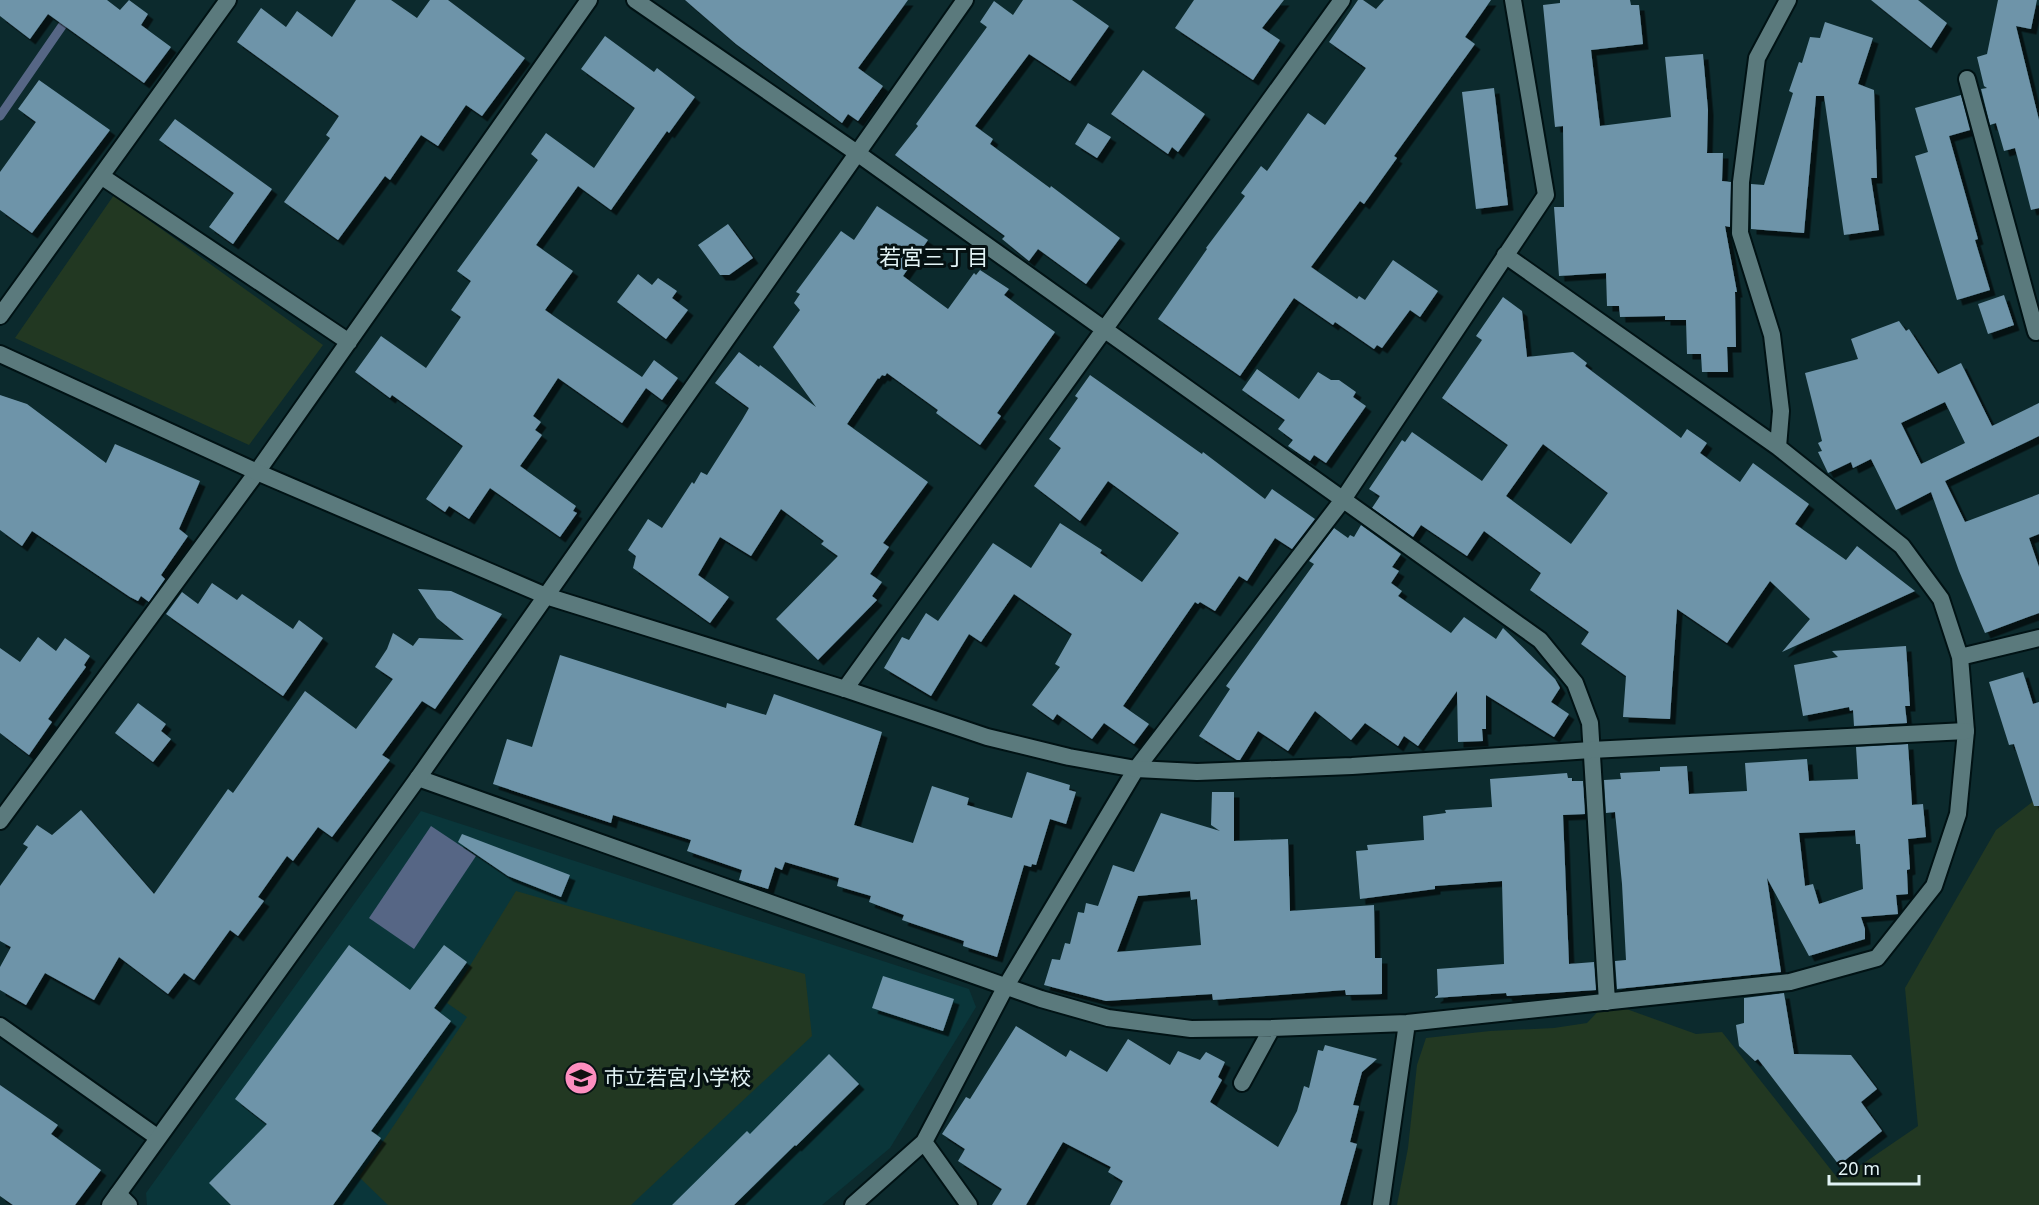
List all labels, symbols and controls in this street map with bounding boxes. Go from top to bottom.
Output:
district label: 若宮三丁目 [879,241,989,271]
school or university icon: 市立若宮小学校 [563,1060,599,1096]
place label: 市立若宮小学校 [604,1063,751,1091]
scale bar [1829,1148,1919,1186]
text: 20 m [1838,1156,1880,1180]

